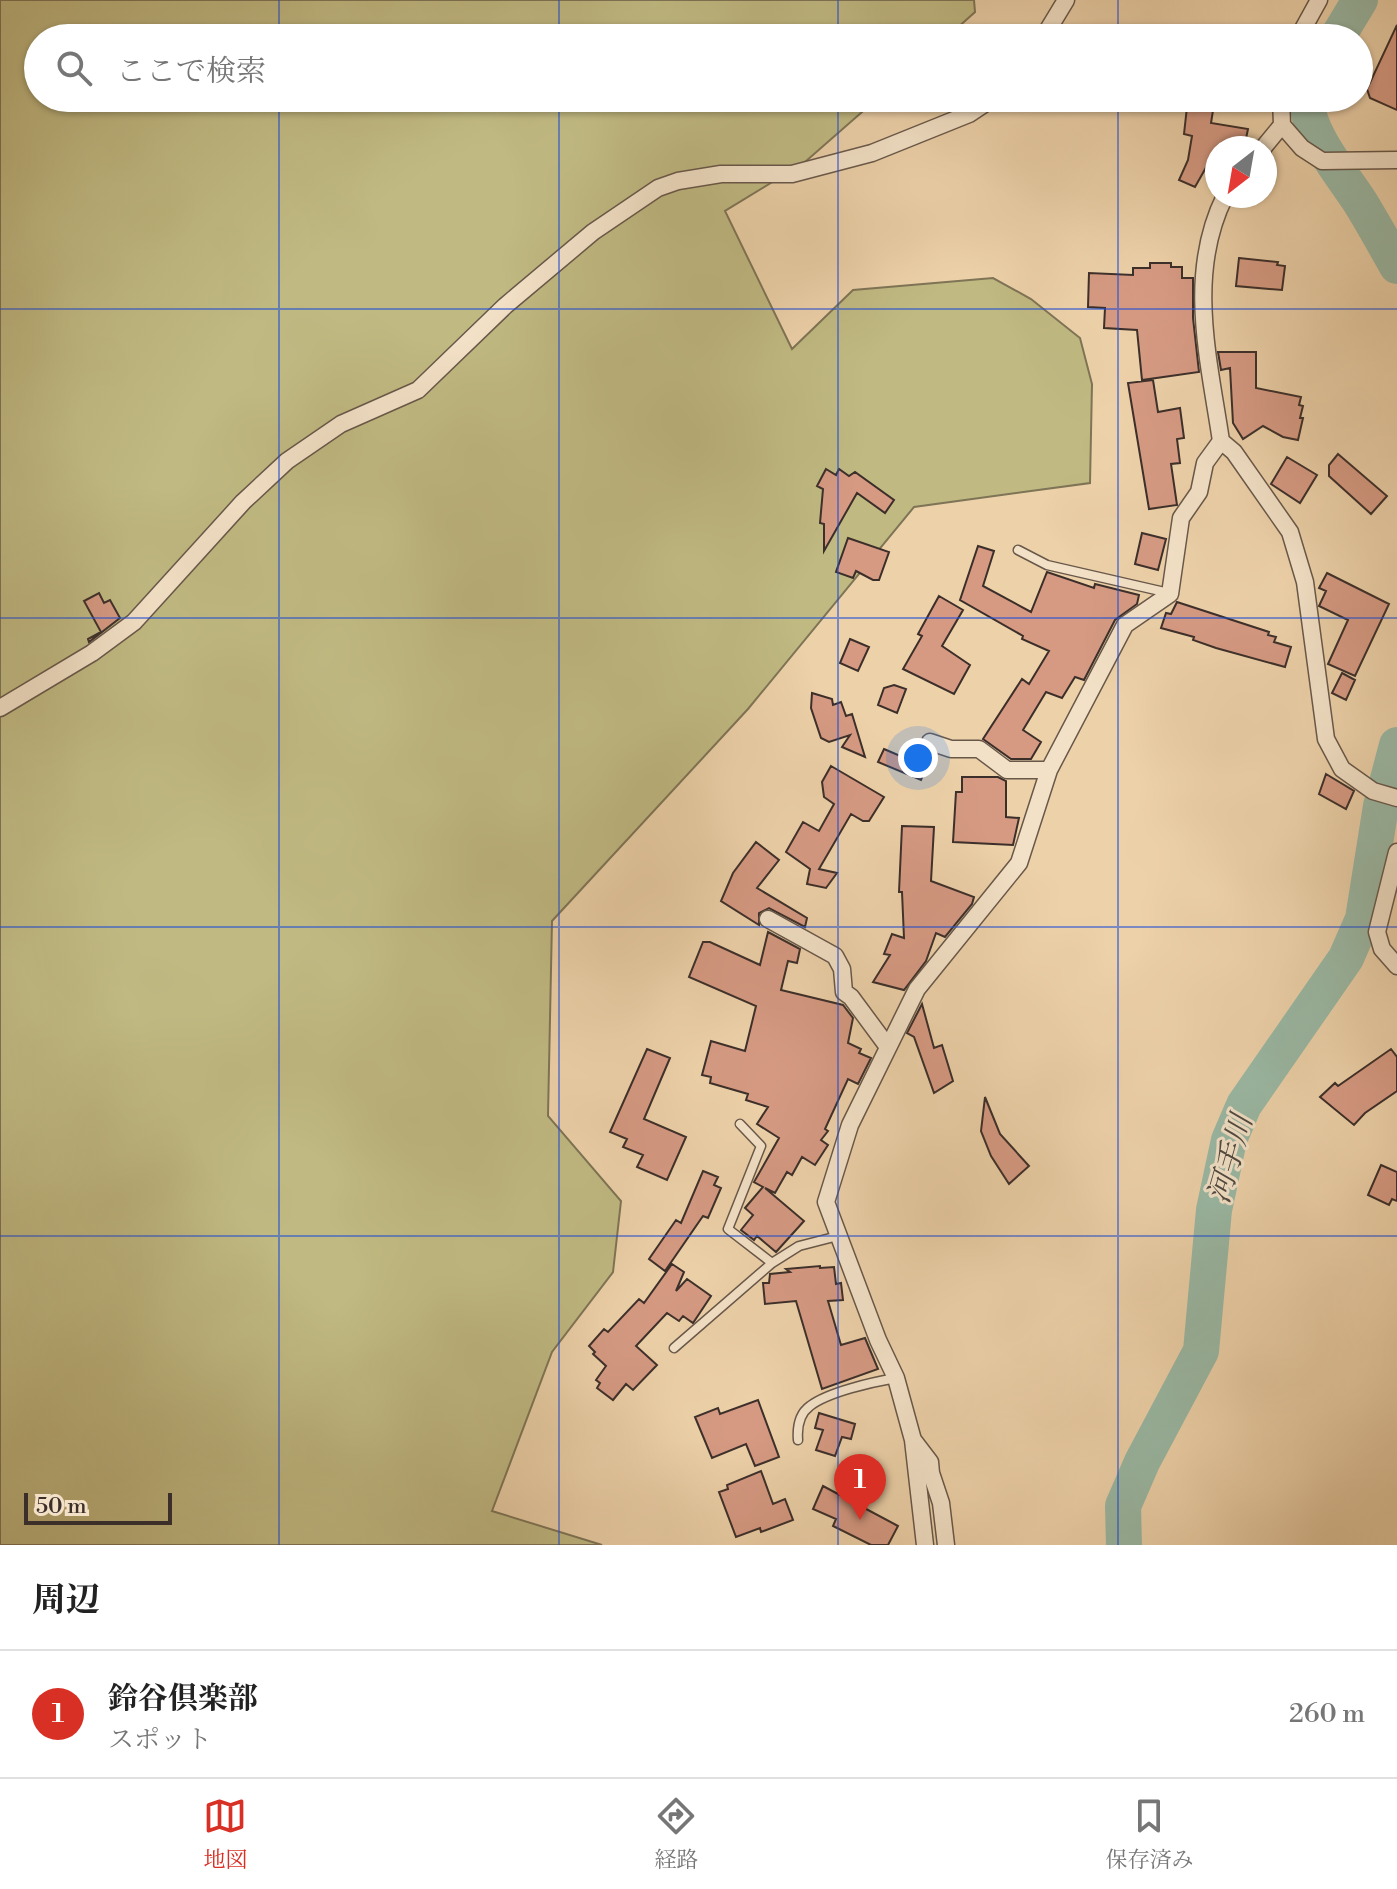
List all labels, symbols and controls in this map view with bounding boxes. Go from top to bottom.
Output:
search box [24,24,1373,112]
icon: search [52,46,96,90]
text: ここで検索 [116,53,266,91]
north arrow [1205,136,1277,208]
your location [898,738,938,778]
water label: 河手川 [1200,1108,1262,1208]
pin: 1 [834,1454,886,1520]
scale bar [24,1489,172,1525]
text: 50 m [36,1493,87,1520]
text: 周辺 [32,1580,100,1622]
text: 鈴谷倶楽部 [108,1680,258,1718]
text: 1 [52,1698,64,1730]
text: 260 m [1289,1698,1365,1730]
text: スポット [108,1724,212,1756]
tab: 地図 [203,1794,248,1874]
tab: 経路 [654,1794,699,1874]
tab: 保存済み [1105,1794,1194,1874]

